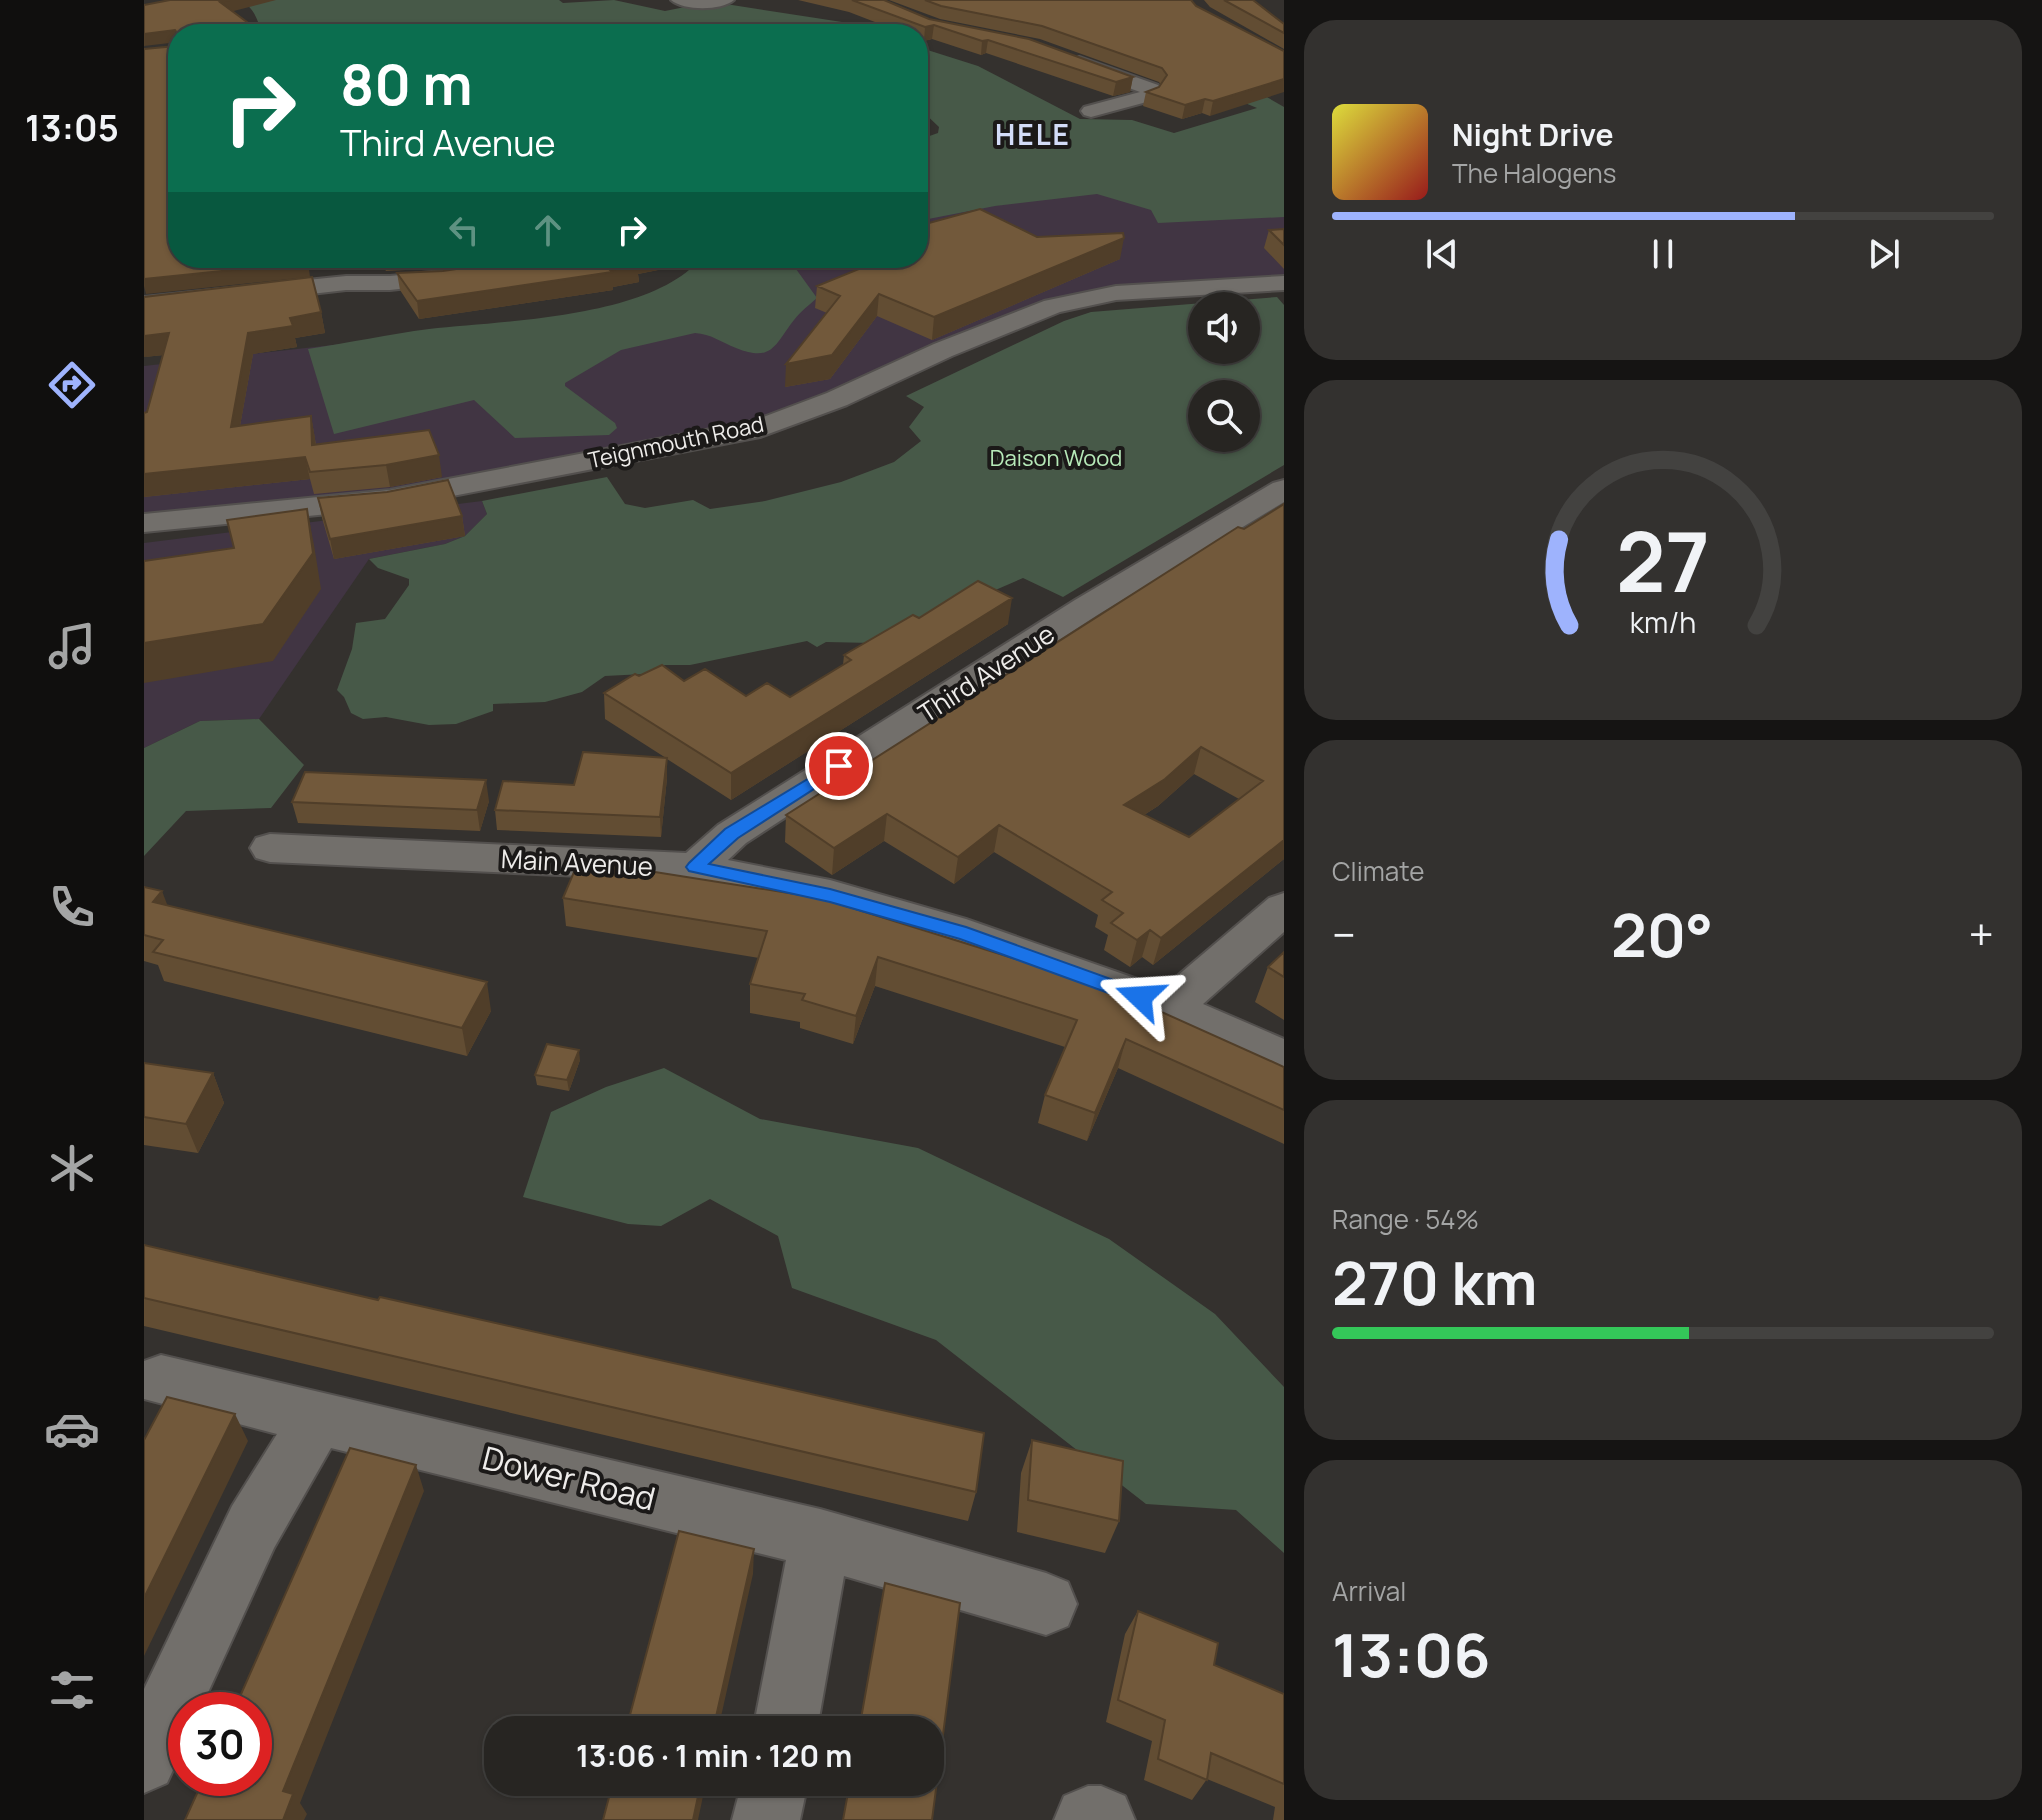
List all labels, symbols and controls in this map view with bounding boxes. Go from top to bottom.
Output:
text: 80 m [340,45,473,122]
icon: right [208,56,312,160]
text: 13:05 [25,103,119,152]
text: Night Drive [1452,114,1614,155]
district label: HELE [995,115,1071,153]
text: Third Avenue [340,118,556,167]
text: The Halogens [1452,155,1616,191]
icon: left [442,208,486,252]
icon: ahead [526,208,570,252]
icon: right [610,208,654,252]
icon: previous [1420,232,1464,276]
icon: pause [1641,232,1685,276]
icon: next [1862,232,1906,276]
map controls [1188,292,1260,452]
button: sound [1188,292,1260,364]
icon: directions [44,357,100,413]
button: search [1188,380,1260,452]
street label: Teignmouth Road [586,409,766,475]
park label: Daison Wood [990,443,1122,473]
text: 27 [1616,503,1710,617]
text: km/h [1630,603,1696,642]
street label: Third Avenue [911,615,1061,731]
icon: music [44,618,100,674]
pin [805,732,873,800]
icon: arrive [817,744,861,788]
street label: Main Avenue [500,840,654,884]
text: Climate [1332,853,1424,889]
icon: phone [44,879,100,935]
text: 20° [1611,893,1713,975]
text: − [1332,904,1356,964]
text: + [1969,904,1994,964]
position arrow [1098,955,1182,1039]
icon: climate [44,1140,100,1196]
text: Range · 54% [1332,1201,1479,1237]
text: 270 km [1332,1241,1537,1323]
icon: car [44,1401,100,1457]
street label: Dower Road [478,1435,660,1521]
text: Arrival [1332,1573,1406,1609]
text: 13:06 [1332,1613,1491,1695]
icon: filters [44,1662,100,1718]
speed limit sign: 30 [168,1692,272,1796]
text: 13:06 · 1 min · 120 m [576,1735,852,1776]

